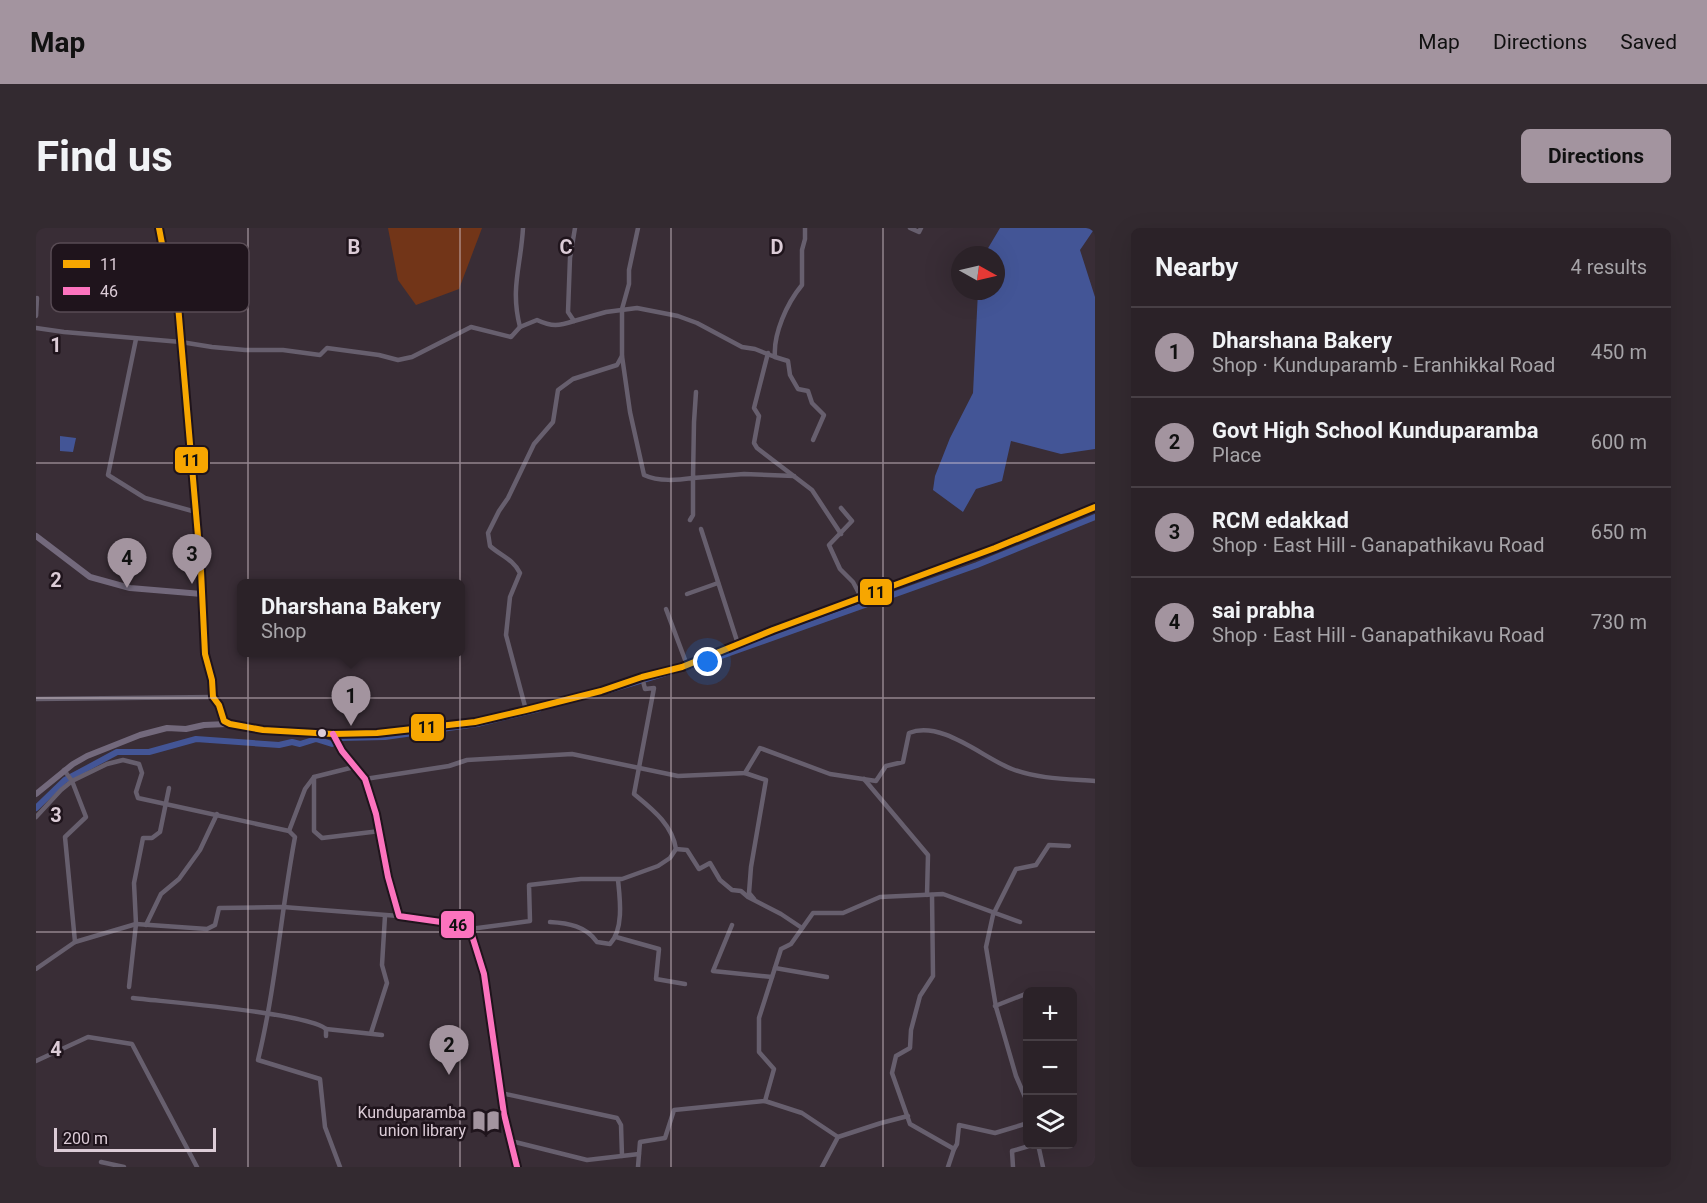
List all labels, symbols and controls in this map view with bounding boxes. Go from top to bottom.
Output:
text: Map [30,26,85,59]
text: Map [1418,30,1460,54]
text: Directions [1493,30,1587,54]
text: Saved [1620,30,1677,54]
button: Directions [1521,129,1671,183]
text: Find us [36,132,173,181]
text: B [348,235,360,259]
text: C [559,235,573,259]
text: D [771,235,784,259]
legend [51,243,249,312]
north arrow [951,246,1005,300]
text: Nearby [1155,252,1238,282]
text: 11 [100,255,118,274]
text: 4 results [1571,255,1647,279]
text: 46 [100,282,118,301]
text: Dharshana Bakery [1212,328,1392,353]
text: 1 [50,333,62,357]
text: 1 [1169,340,1180,364]
text: 450 m [1591,340,1647,364]
text: Shop · Kunduparamb - Eranhikkal Road [1212,353,1555,377]
text: Govt High School Kunduparamba [1212,418,1538,443]
text: 2 [1169,430,1180,454]
text: 600 m [1591,430,1647,454]
text: Place [1212,443,1261,467]
line badge: 11 [174,446,209,474]
text: 11 [182,451,200,470]
text: RCM edakkad [1212,508,1349,533]
text: 3 [1169,520,1180,544]
text: 650 m [1591,520,1647,544]
text: Shop · East Hill - Ganapathikavu Road [1212,533,1544,557]
pin: 3 [172,534,212,584]
pin: 4 [108,538,146,588]
text: 2 [50,568,62,592]
line badge: 11 [859,578,893,606]
popup [237,579,465,657]
text: 11 [867,583,885,602]
text: Dharshana Bakery [261,594,441,619]
text: sai prabha [1212,598,1315,623]
text: 4 [1169,610,1180,634]
text: 730 m [1591,610,1647,634]
text: Shop [261,619,307,643]
text: Shop · East Hill - Ganapathikavu Road [1212,623,1544,647]
your location [693,647,722,676]
pin: 1 [332,676,370,726]
line badge: 11 [410,713,445,742]
text: 11 [418,718,436,737]
unlabelled marker [316,727,328,739]
text: 3 [50,803,62,827]
line badge: 46 [440,910,475,939]
text: 46 [449,916,467,935]
map controls [1023,987,1077,1149]
button: + [1023,987,1077,1041]
pin: 2 [430,1026,468,1075]
text: 4 [50,1037,62,1061]
button: − [1023,1041,1077,1095]
button: layers [1023,1095,1077,1149]
place label: Kunduparamba union library [357,1103,466,1140]
library icon: Kunduparamba union library [471,1106,501,1136]
scale bar [54,1125,216,1152]
text: 200 m [63,1129,108,1148]

